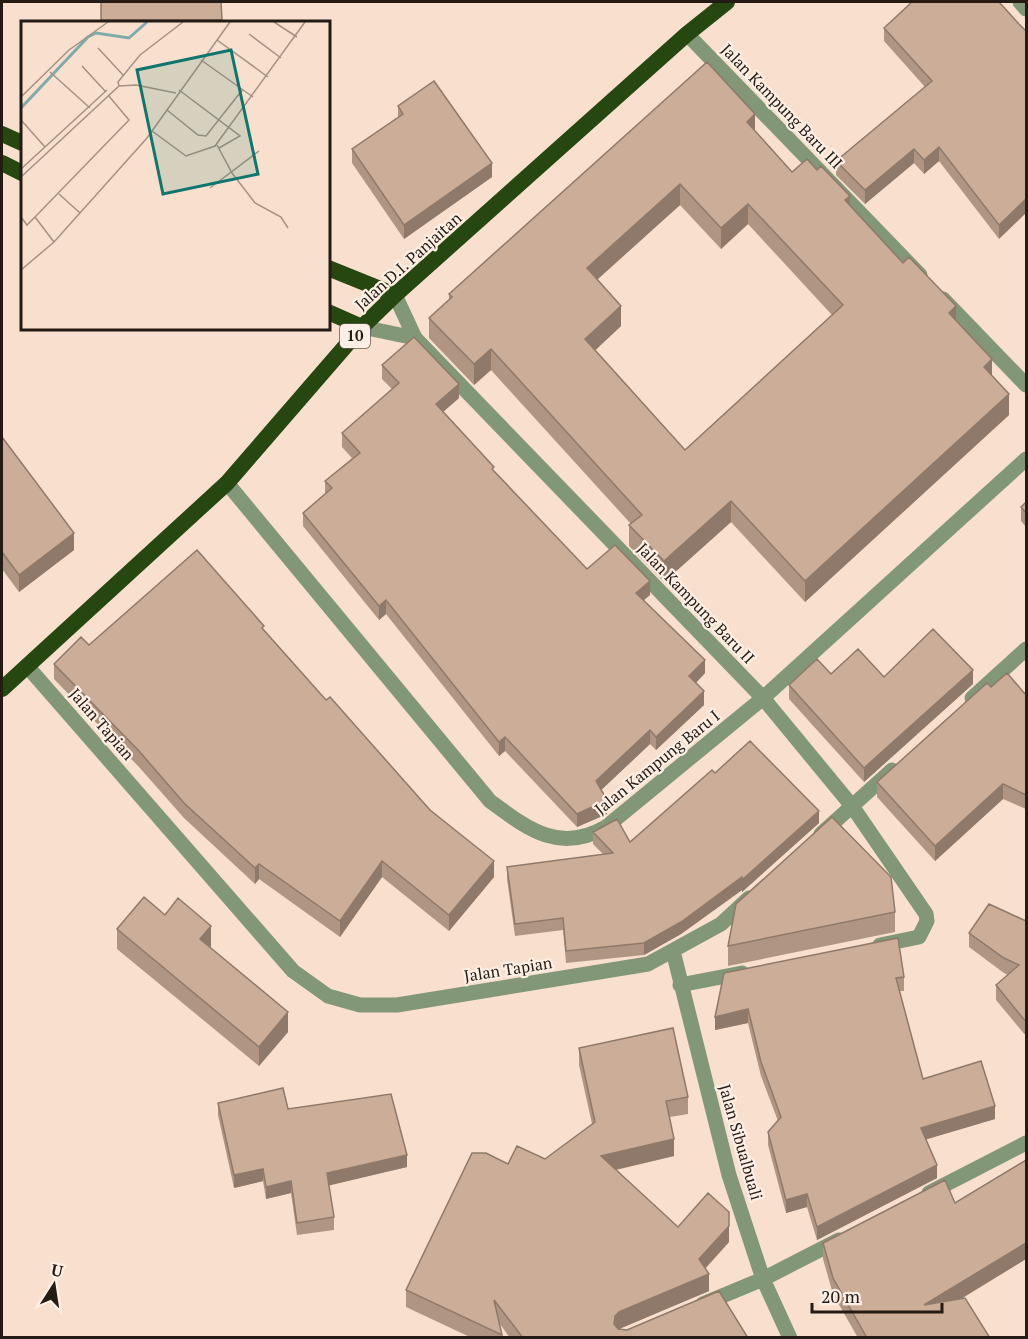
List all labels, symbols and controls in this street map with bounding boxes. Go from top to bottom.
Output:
inset map [21,21,330,330]
street label: Jalan Kampung Baru III [716,39,848,173]
street label: Jalan D.I. Panjaitan [350,207,467,315]
road number: 10 [340,324,370,348]
street label: Jalan Kampung Baru II [632,538,760,668]
street label: Jalan Tapian [65,683,140,765]
street label: Jalan Kampung Baru I [590,705,724,819]
street label: Jalan Tapian [462,951,554,987]
street label: Jalan Sibualbuali [714,1081,768,1203]
north arrow [24,1255,84,1315]
text: U [49,1258,66,1282]
scale bar [812,1276,942,1314]
text: 20 m [821,1284,861,1308]

